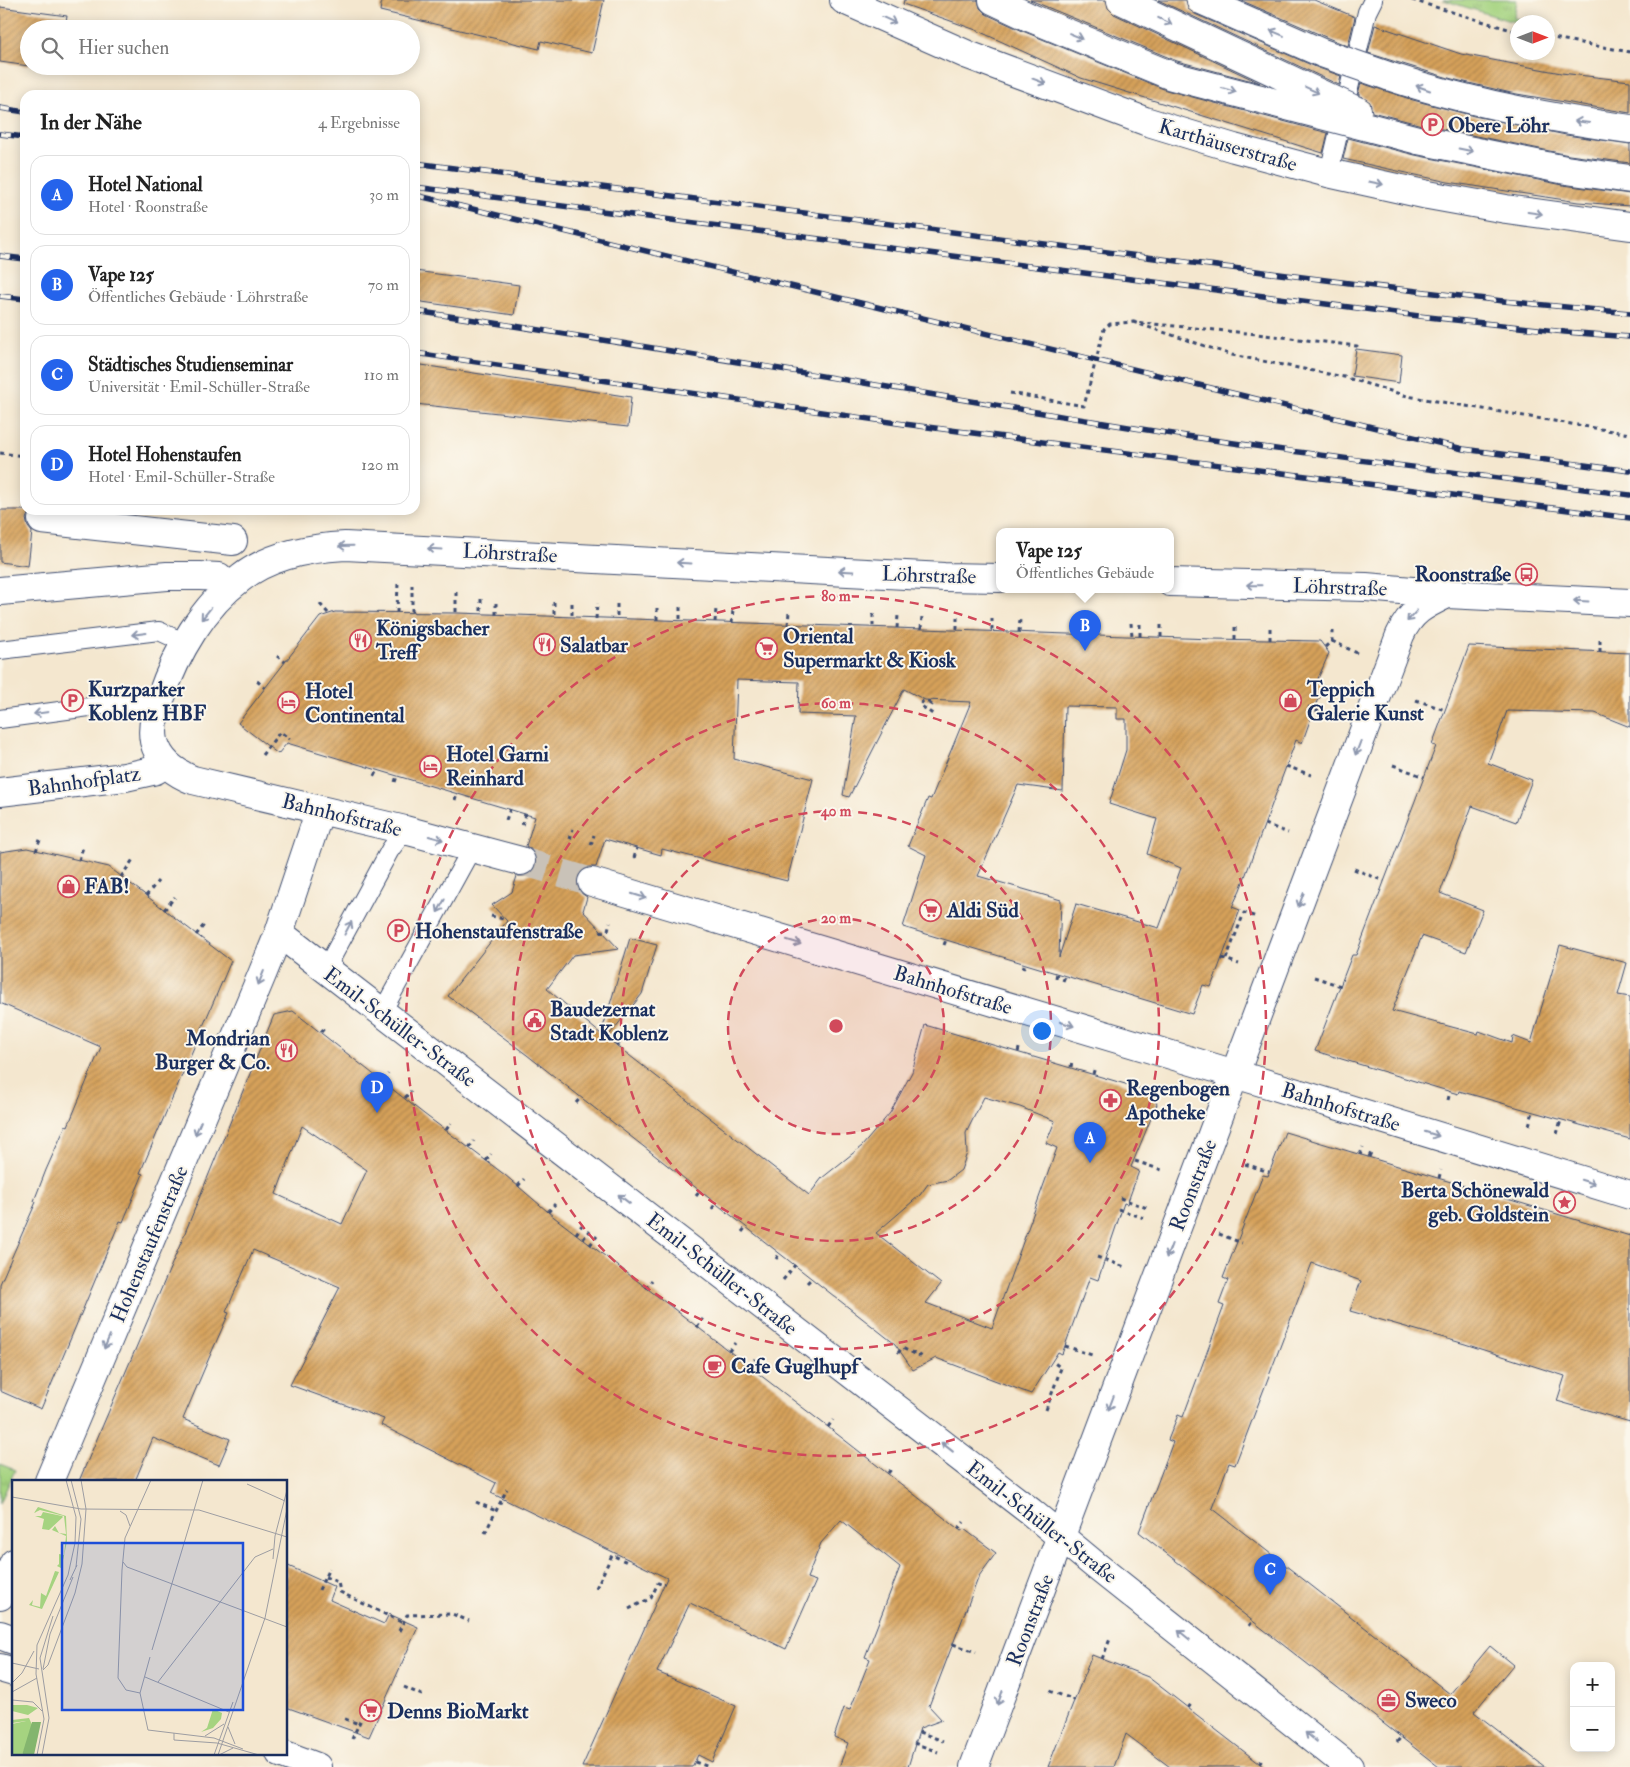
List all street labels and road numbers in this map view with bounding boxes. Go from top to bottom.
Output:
street label: Karthäuserstraße [1155,113,1300,178]
street label: Löhrstraße [462,538,558,569]
street label: Löhrstraße [881,560,977,591]
street label: Löhrstraße [1292,572,1388,603]
street label: Bahnhofplatz [26,760,142,803]
street label: Bahnhofstraße [279,788,405,843]
street label: Bahnhofstraße [890,960,1016,1021]
street label: Emil-Schüller-Straße [318,961,482,1094]
street label: Bahnhofstraße [1278,1077,1404,1138]
street label: Roonstraße [1164,1135,1223,1235]
street label: Hohenstaufenstraße [104,1161,195,1327]
street label: Emil-Schüller-Straße [641,1207,803,1342]
street label: Emil-Schüller-Straße [961,1455,1123,1590]
street label: Roonstraße [1001,1570,1060,1670]

